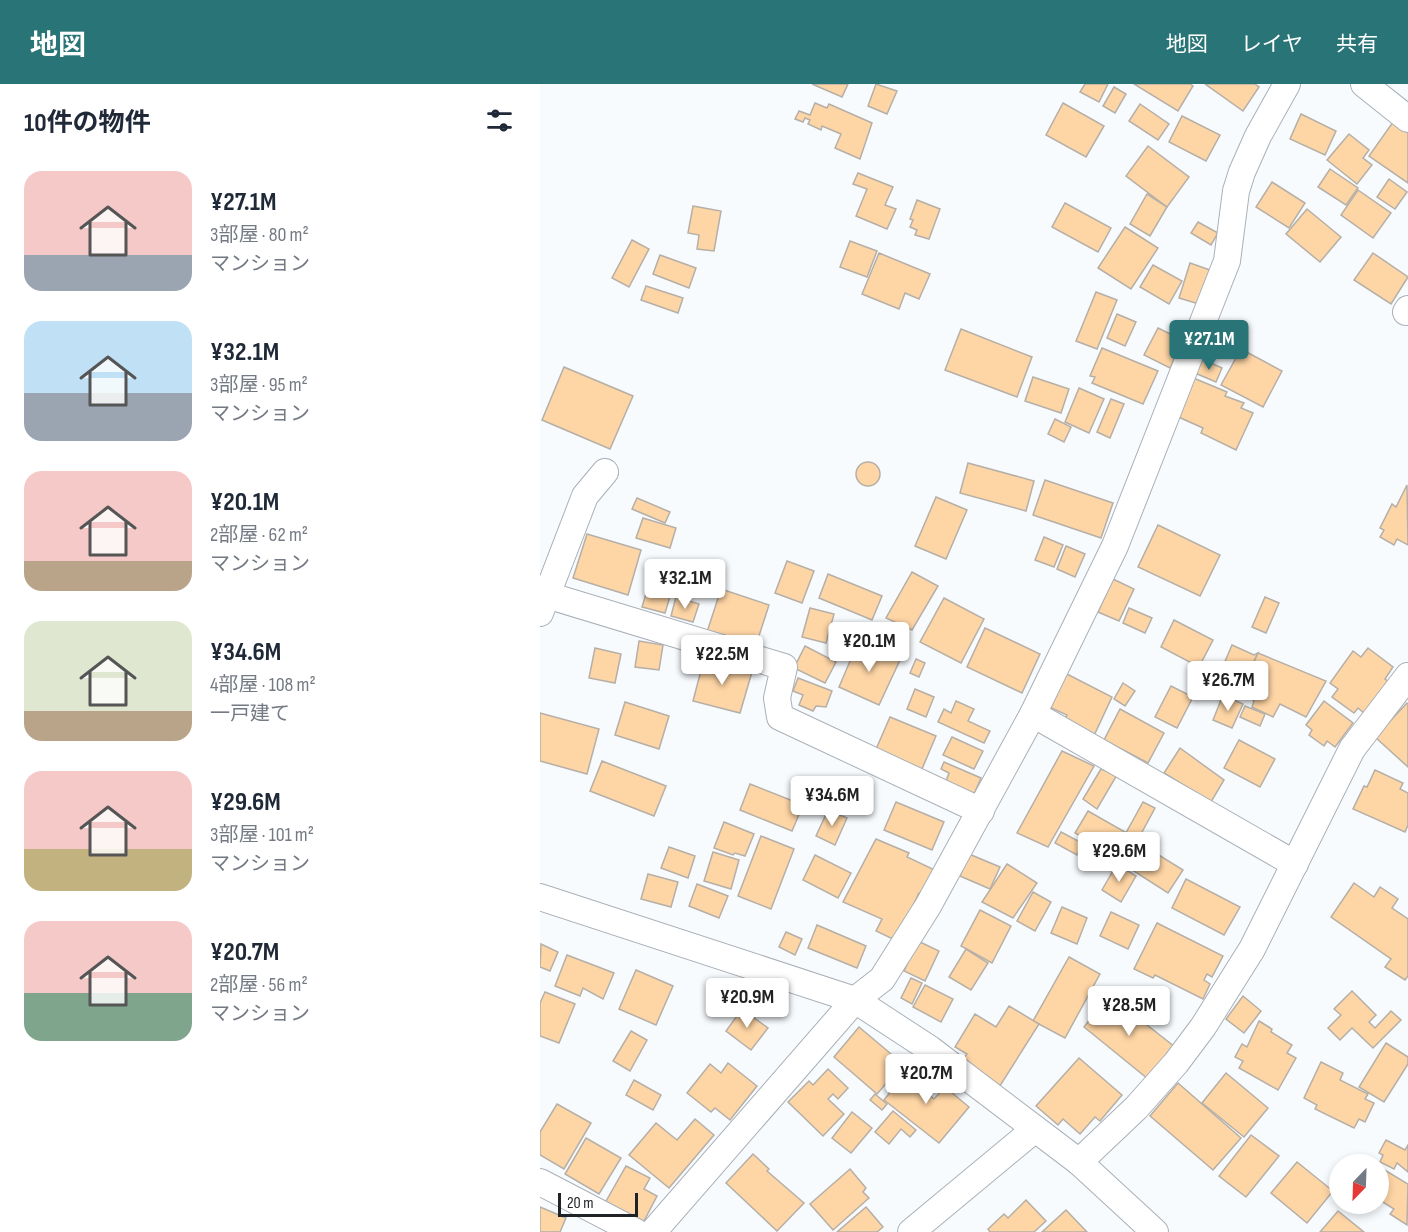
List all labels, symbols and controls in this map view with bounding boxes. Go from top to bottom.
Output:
text: 地図 [30,29,86,62]
text: 地図 [1166,32,1208,57]
text: レイヤ [1241,32,1303,57]
text: 共有 [1336,32,1378,57]
icon: filters [483,104,516,137]
text: 10件の物件 [24,108,151,139]
text: ¥27.1M [210,187,276,218]
icon: home [72,195,144,267]
text: 3部屋 · 80 m² [210,223,309,247]
text: マンション [210,252,310,276]
pin: ¥27.1M [1160,320,1258,371]
text: ¥27.1M [1183,327,1235,351]
text: ¥32.1M [210,337,279,368]
icon: home [72,345,144,417]
text: 3部屋 · 95 m² [210,373,308,397]
text: マンション [210,402,310,426]
text: ¥20.1M [210,487,279,518]
icon: home [72,495,144,567]
text: 2部屋 · 62 m² [210,523,308,547]
text: マンション [210,552,310,576]
pin: ¥32.1M [636,559,734,610]
text: ¥32.1M [658,566,712,590]
pin: ¥20.1M [820,622,918,673]
text: ¥20.1M [842,629,896,653]
pin: ¥22.5M [673,635,771,686]
text: ¥34.6M [210,637,281,668]
text: ¥22.5M [695,642,749,666]
icon: home [72,645,144,717]
pin: ¥26.7M [1179,661,1277,712]
text: ¥26.7M [1201,668,1255,692]
text: 4部屋 · 108 m² [210,673,316,697]
text: 一戸建て [210,702,290,726]
pin: ¥34.6M [783,776,881,827]
text: ¥34.6M [805,783,859,807]
text: ¥29.6M [210,787,281,818]
icon: home [72,795,144,867]
text: 3部屋 · 101 m² [210,823,314,847]
pin: ¥29.6M [1070,832,1168,883]
text: ¥29.6M [1092,839,1146,863]
text: マンション [210,852,310,876]
text: ¥20.7M [210,937,279,968]
icon: home [72,945,144,1017]
text: 2部屋 · 56 m² [210,973,308,997]
pin: ¥20.9M [698,978,796,1029]
text: ¥20.9M [720,985,774,1009]
pin: ¥28.5M [1080,986,1178,1037]
text: ¥28.5M [1102,993,1156,1017]
text: マンション [210,1002,310,1026]
pin: ¥20.7M [877,1054,975,1105]
text: ¥20.7M [899,1061,953,1085]
north arrow [1329,1154,1389,1214]
map controls [1329,1154,1389,1214]
scale bar [558,1190,638,1218]
text: 20 m [567,1194,594,1213]

